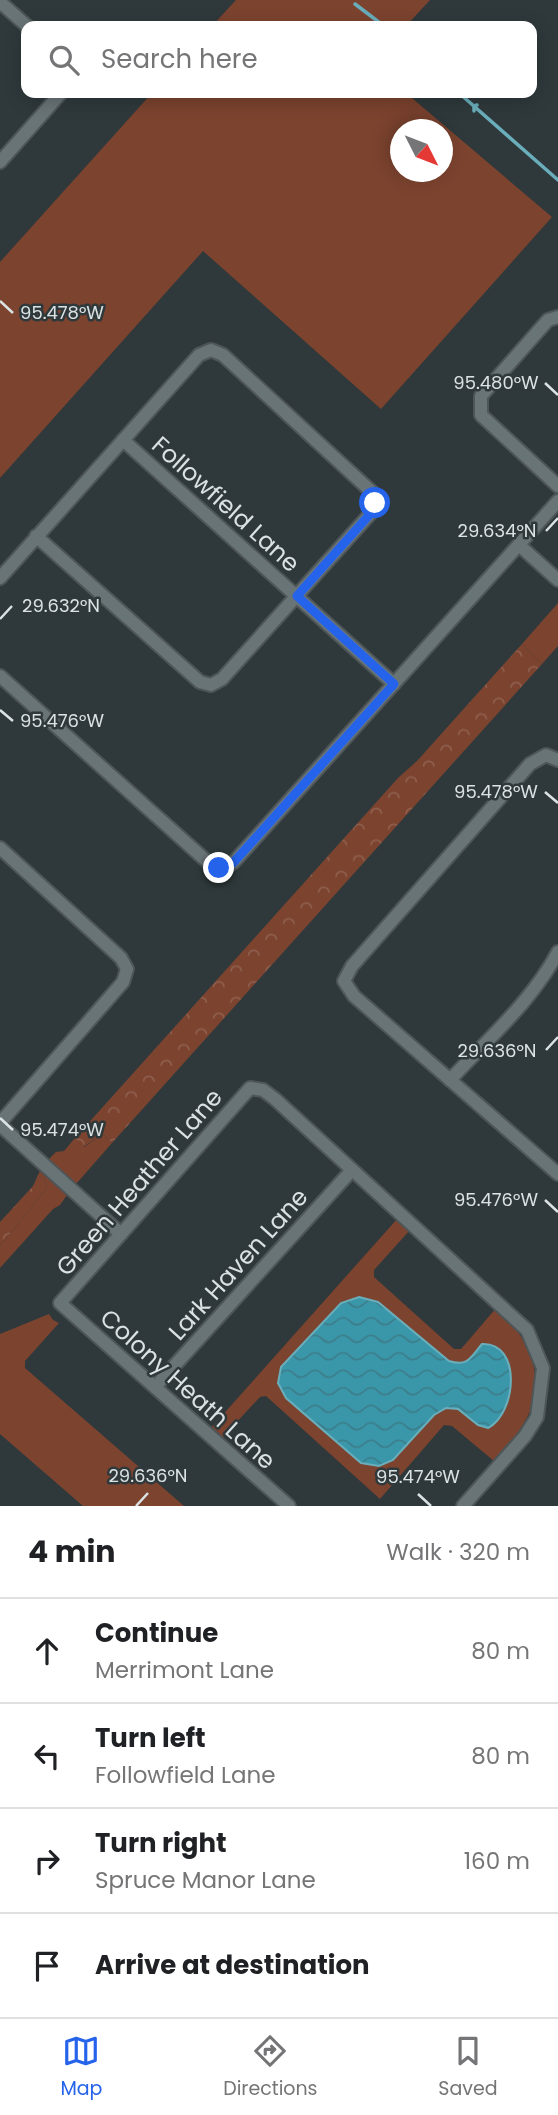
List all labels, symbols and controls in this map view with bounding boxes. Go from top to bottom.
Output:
search box [21,21,537,98]
icon: search [45,41,83,79]
text: Search here [101,41,258,77]
north arrow [390,119,453,182]
text: 95.478°W [20,300,104,325]
text: 95.480°W [453,370,539,395]
street label: Followfield Lane [145,429,307,579]
route start [359,487,390,518]
text: 29.634°N [458,518,536,543]
text: 29.632°N [22,593,100,618]
text: 95.476°W [20,708,104,733]
text: 95.478°W [454,779,538,804]
route end [203,852,234,883]
text: 29.636°N [458,1038,536,1063]
street label: Green Heather Lane [48,1081,230,1283]
text: 95.474°W [20,1117,104,1142]
street label: Lark Haven Lane [161,1181,315,1347]
text: 95.476°W [454,1187,538,1212]
street label: Colony Heath Lane [93,1301,283,1477]
text: 29.636°N [109,1463,187,1488]
text: 95.474°W [376,1464,460,1489]
text: 4 min [28,1530,116,1573]
text: Walk · 320 m [386,1536,530,1568]
text: Continue [95,1615,218,1651]
icon: ahead [28,1632,66,1670]
text: 80 m [471,1635,530,1667]
text: Merrimont Lane [95,1654,274,1686]
text: Turn left [95,1720,206,1756]
icon: left [28,1737,66,1775]
text: 80 m [471,1740,530,1772]
text: Followfield Lane [95,1759,276,1791]
text: Turn right [95,1825,227,1861]
icon: right [28,1842,66,1880]
text: 160 m [464,1845,530,1877]
text: Spruce Manor Lane [95,1864,316,1896]
icon: arrive [28,1947,66,1985]
text: Arrive at destination [95,1947,370,1983]
tab: Map [60,2032,102,2103]
tab: Directions [223,2032,318,2103]
tab: Saved [438,2032,498,2103]

